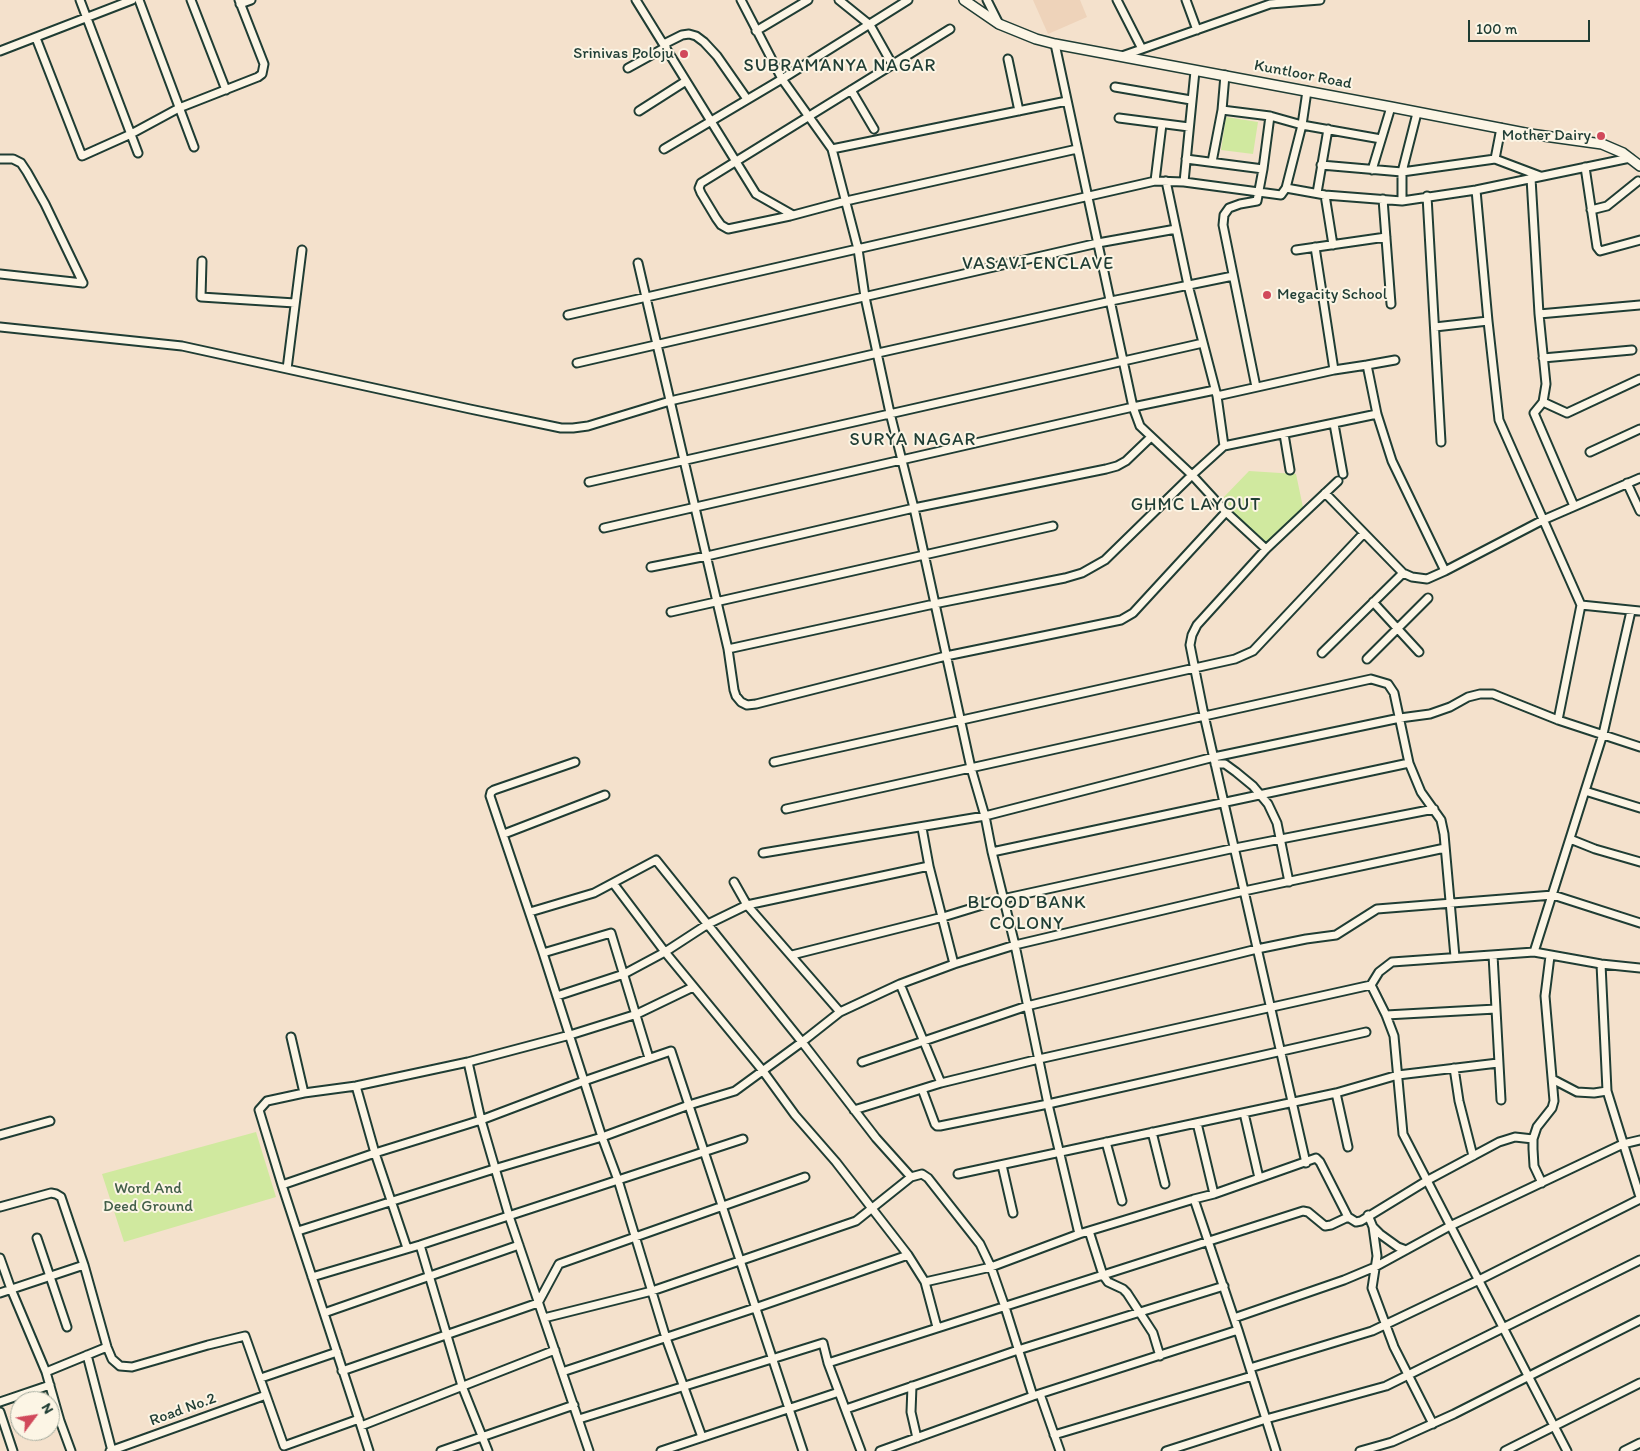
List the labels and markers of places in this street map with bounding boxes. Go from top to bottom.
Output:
place label: Srinivas Poloju [573,44,674,64]
marker: Srinivas Poloju [678,48,690,60]
place label: Mother Dairy [1502,126,1591,146]
marker: Mother Dairy [1595,130,1607,142]
place label: Megacity School [1277,285,1387,305]
marker: Megacity School [1261,289,1273,301]

